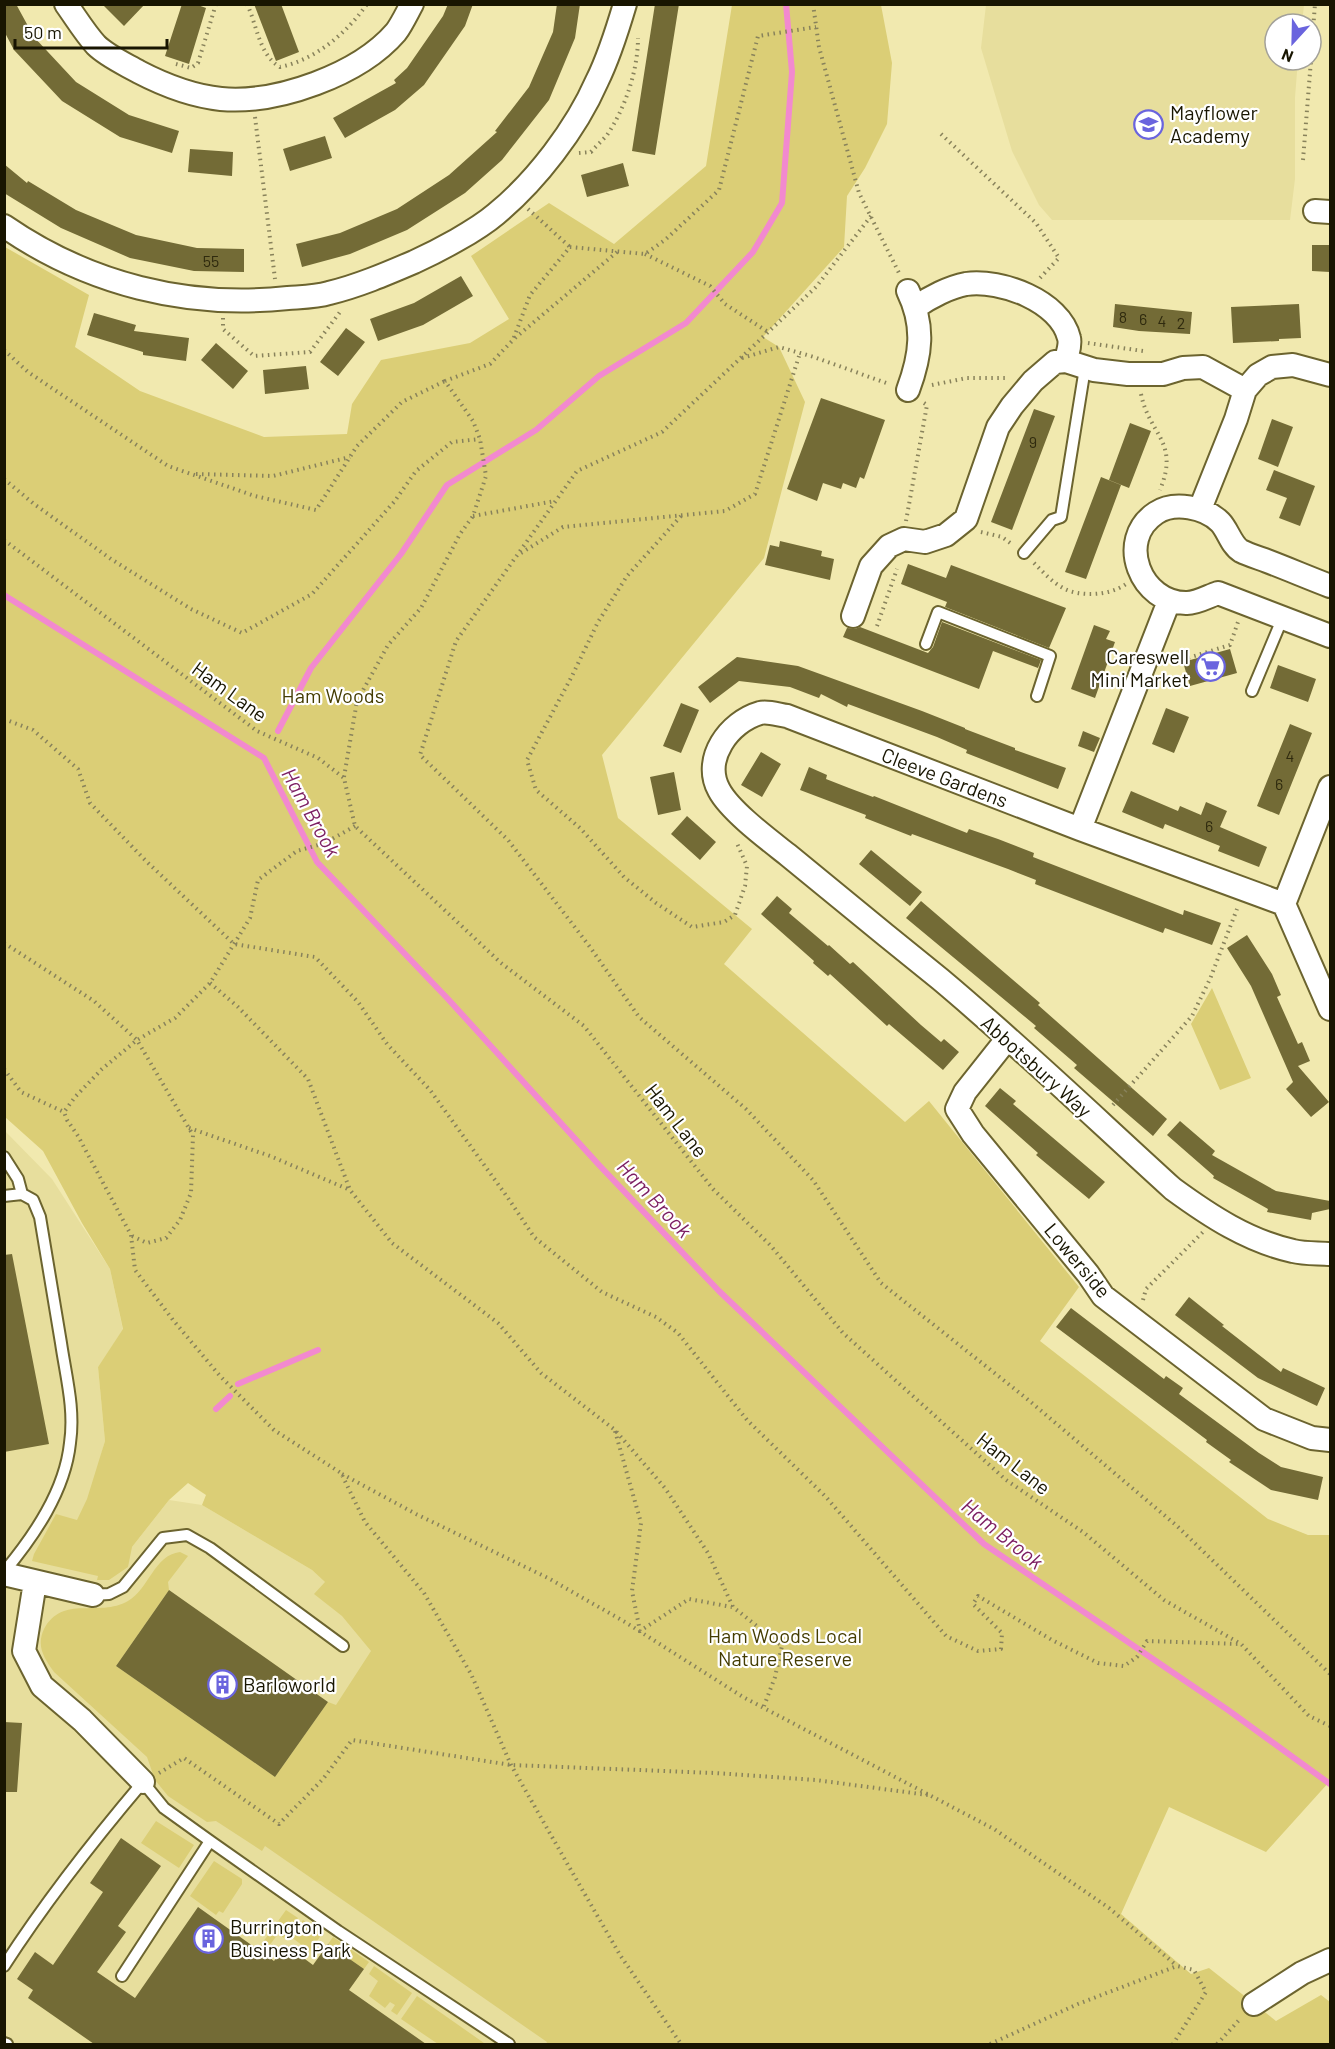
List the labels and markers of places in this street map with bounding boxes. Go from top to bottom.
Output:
place label: Mayflower Academy [1170,100,1258,147]
school or university icon: Mayflower Academy [1133,108,1165,140]
place label: Careswell Mini Market [1090,644,1189,691]
supermarket icon: Careswell Mini Market [1194,651,1226,683]
building icon: Barloworld [206,1668,238,1700]
place label: Barloworld [243,1672,336,1696]
place label: Burrington Business Park [230,1914,351,1961]
building icon: Burrington Business Park [193,1922,225,1954]

